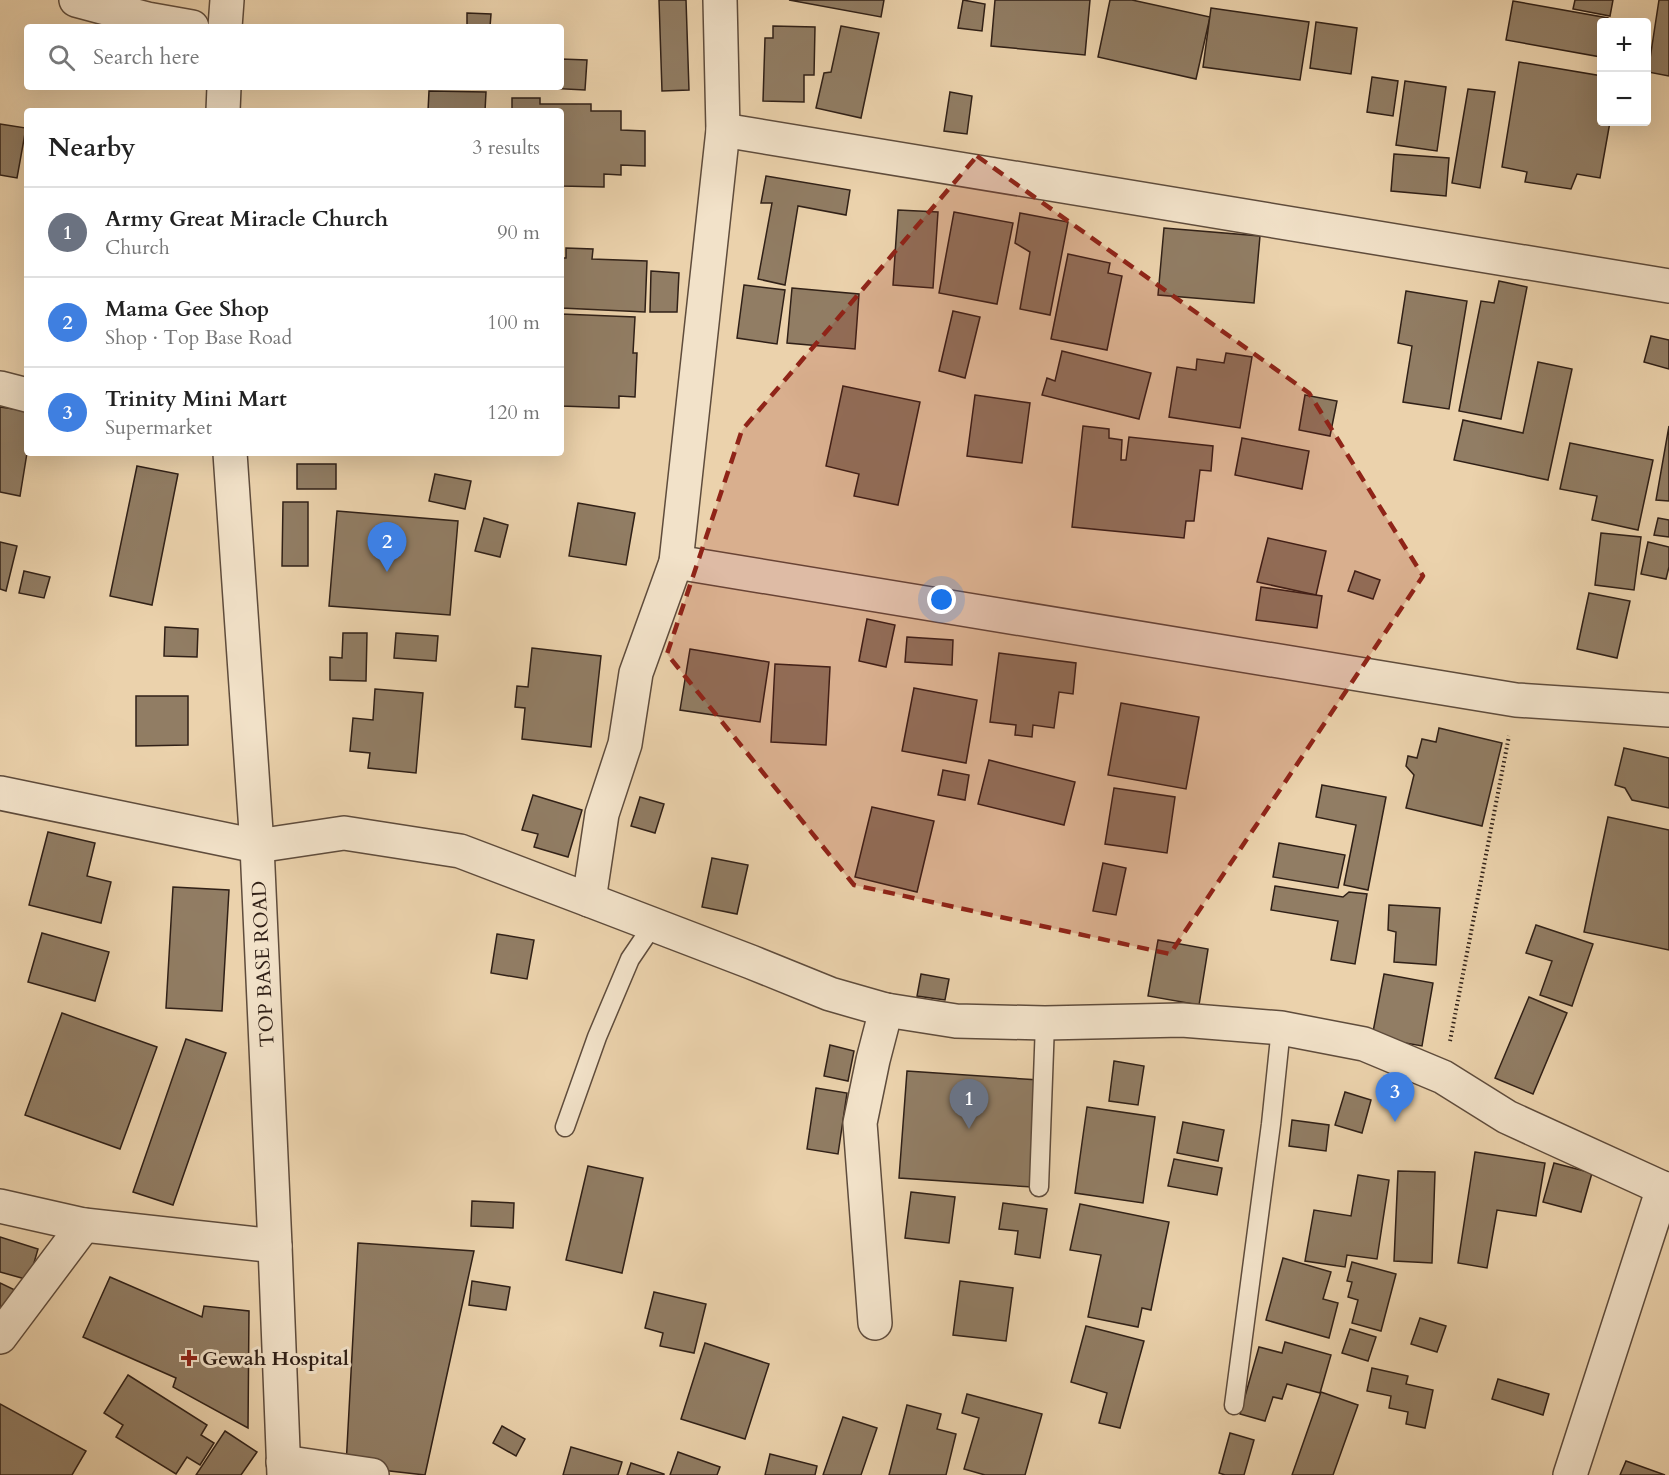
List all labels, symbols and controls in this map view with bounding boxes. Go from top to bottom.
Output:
map controls [1597,18,1651,126]
button: + [1597,18,1651,72]
search box [24,24,564,90]
icon: search [45,41,78,74]
text: Search here [93,42,200,72]
button: − [1597,72,1651,126]
text: Nearby [48,130,136,165]
text: 3 results [472,134,540,161]
text: Army Great Miracle Church [105,204,388,234]
text: 1 [62,219,73,246]
text: 90 m [497,219,540,246]
text: Church [105,234,170,261]
text: Mama Gee Shop [105,294,269,324]
text: 2 [62,309,73,336]
text: 100 m [487,309,540,336]
text: Shop · Top Base Road [105,324,292,351]
text: Trinity Mini Mart [105,384,287,414]
text: 3 [62,399,73,426]
text: 120 m [487,399,540,426]
text: Supermarket [105,414,212,441]
pin: 2 [368,522,406,572]
your location [927,585,956,614]
street label: TOP BASE ROAD [245,880,281,1048]
pin: 3 [1376,1072,1414,1122]
pin: 1 [950,1080,988,1129]
place label: Gewah Hospital [202,1345,349,1372]
marker: Gewah Hospital [180,1349,198,1367]

